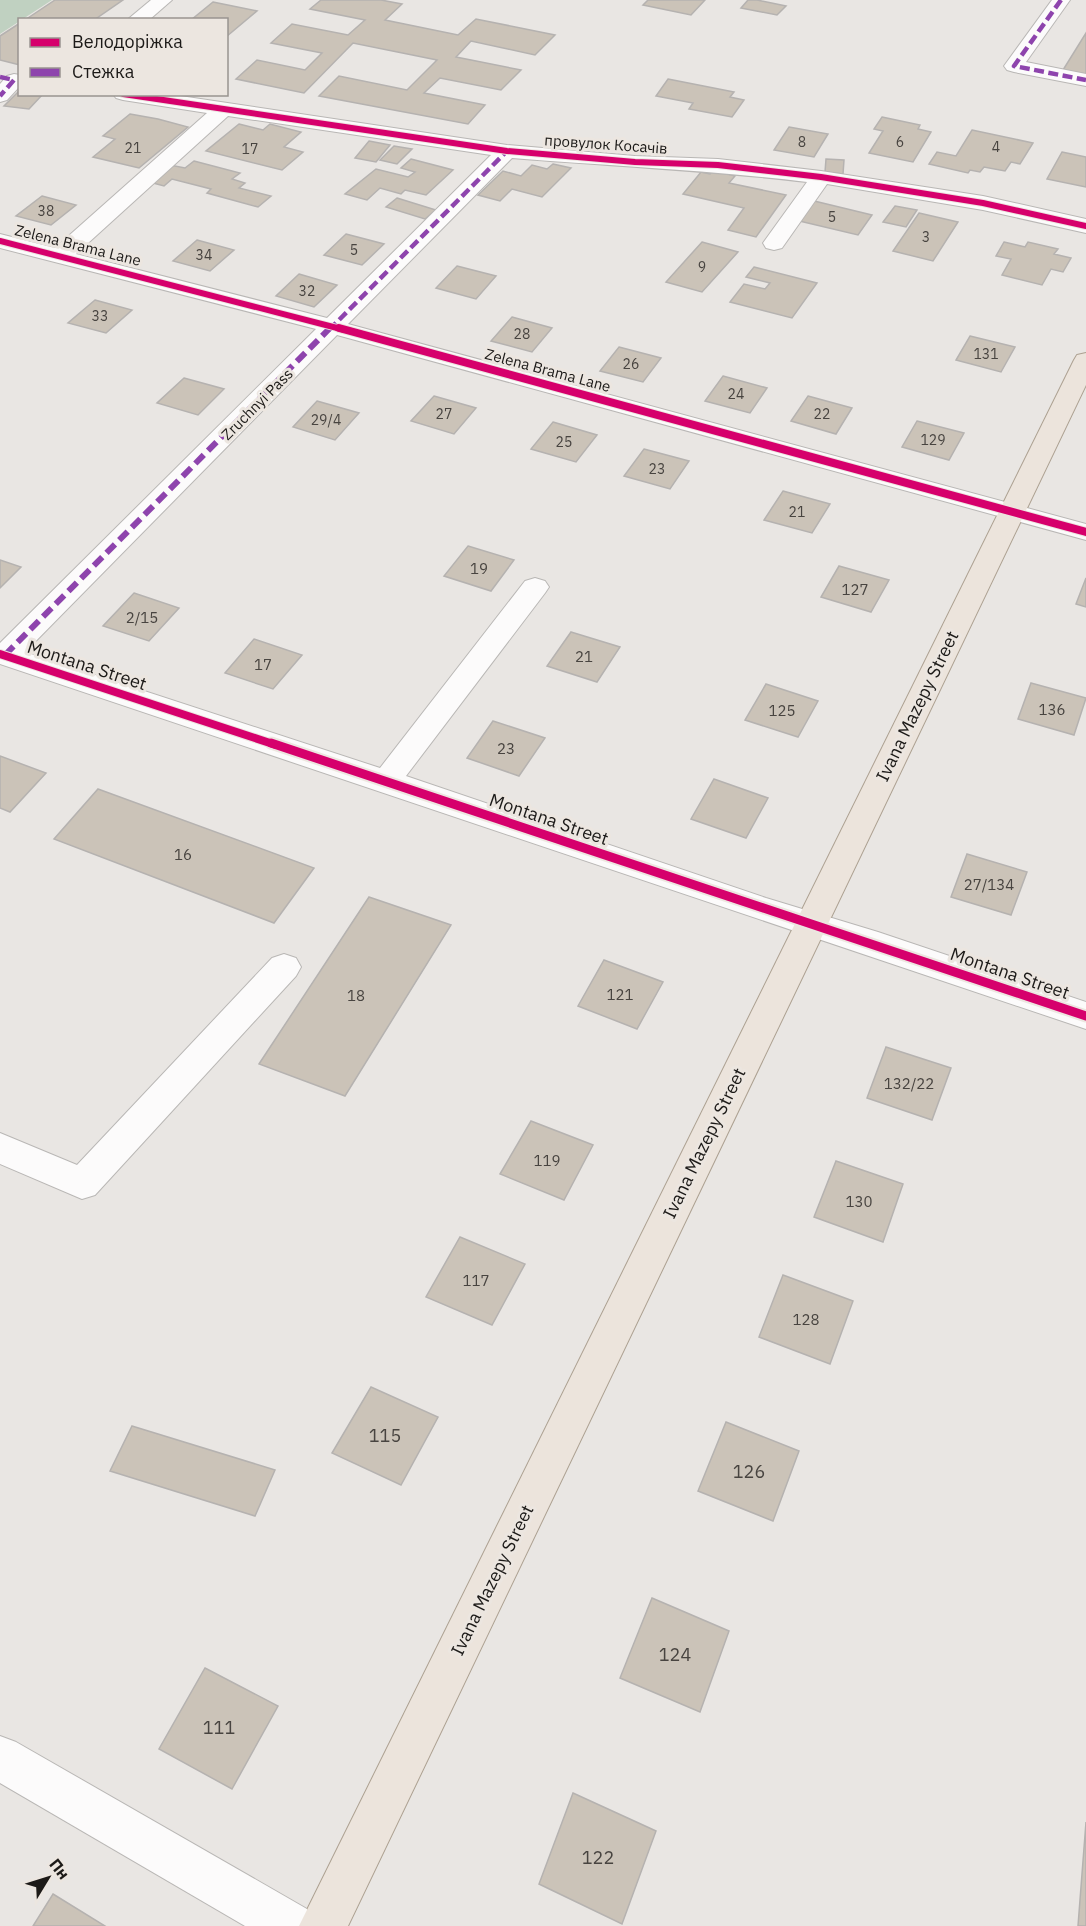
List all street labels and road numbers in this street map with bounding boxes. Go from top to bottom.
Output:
street label: провулок Косачів [544,130,668,158]
street label: Zelena Brama Lane [13,220,143,270]
street label: Zelena Brama Lane [483,344,613,396]
street label: Zruchnyi Pass [217,364,297,444]
street label: Ivana Mazepy Street [871,627,963,785]
street label: Montana Street [24,635,150,695]
street label: Montana Street [486,788,612,850]
street label: Montana Street [947,942,1073,1004]
street label: Ivana Mazepy Street [658,1064,750,1222]
street label: Ivana Mazepy Street [446,1501,538,1659]

